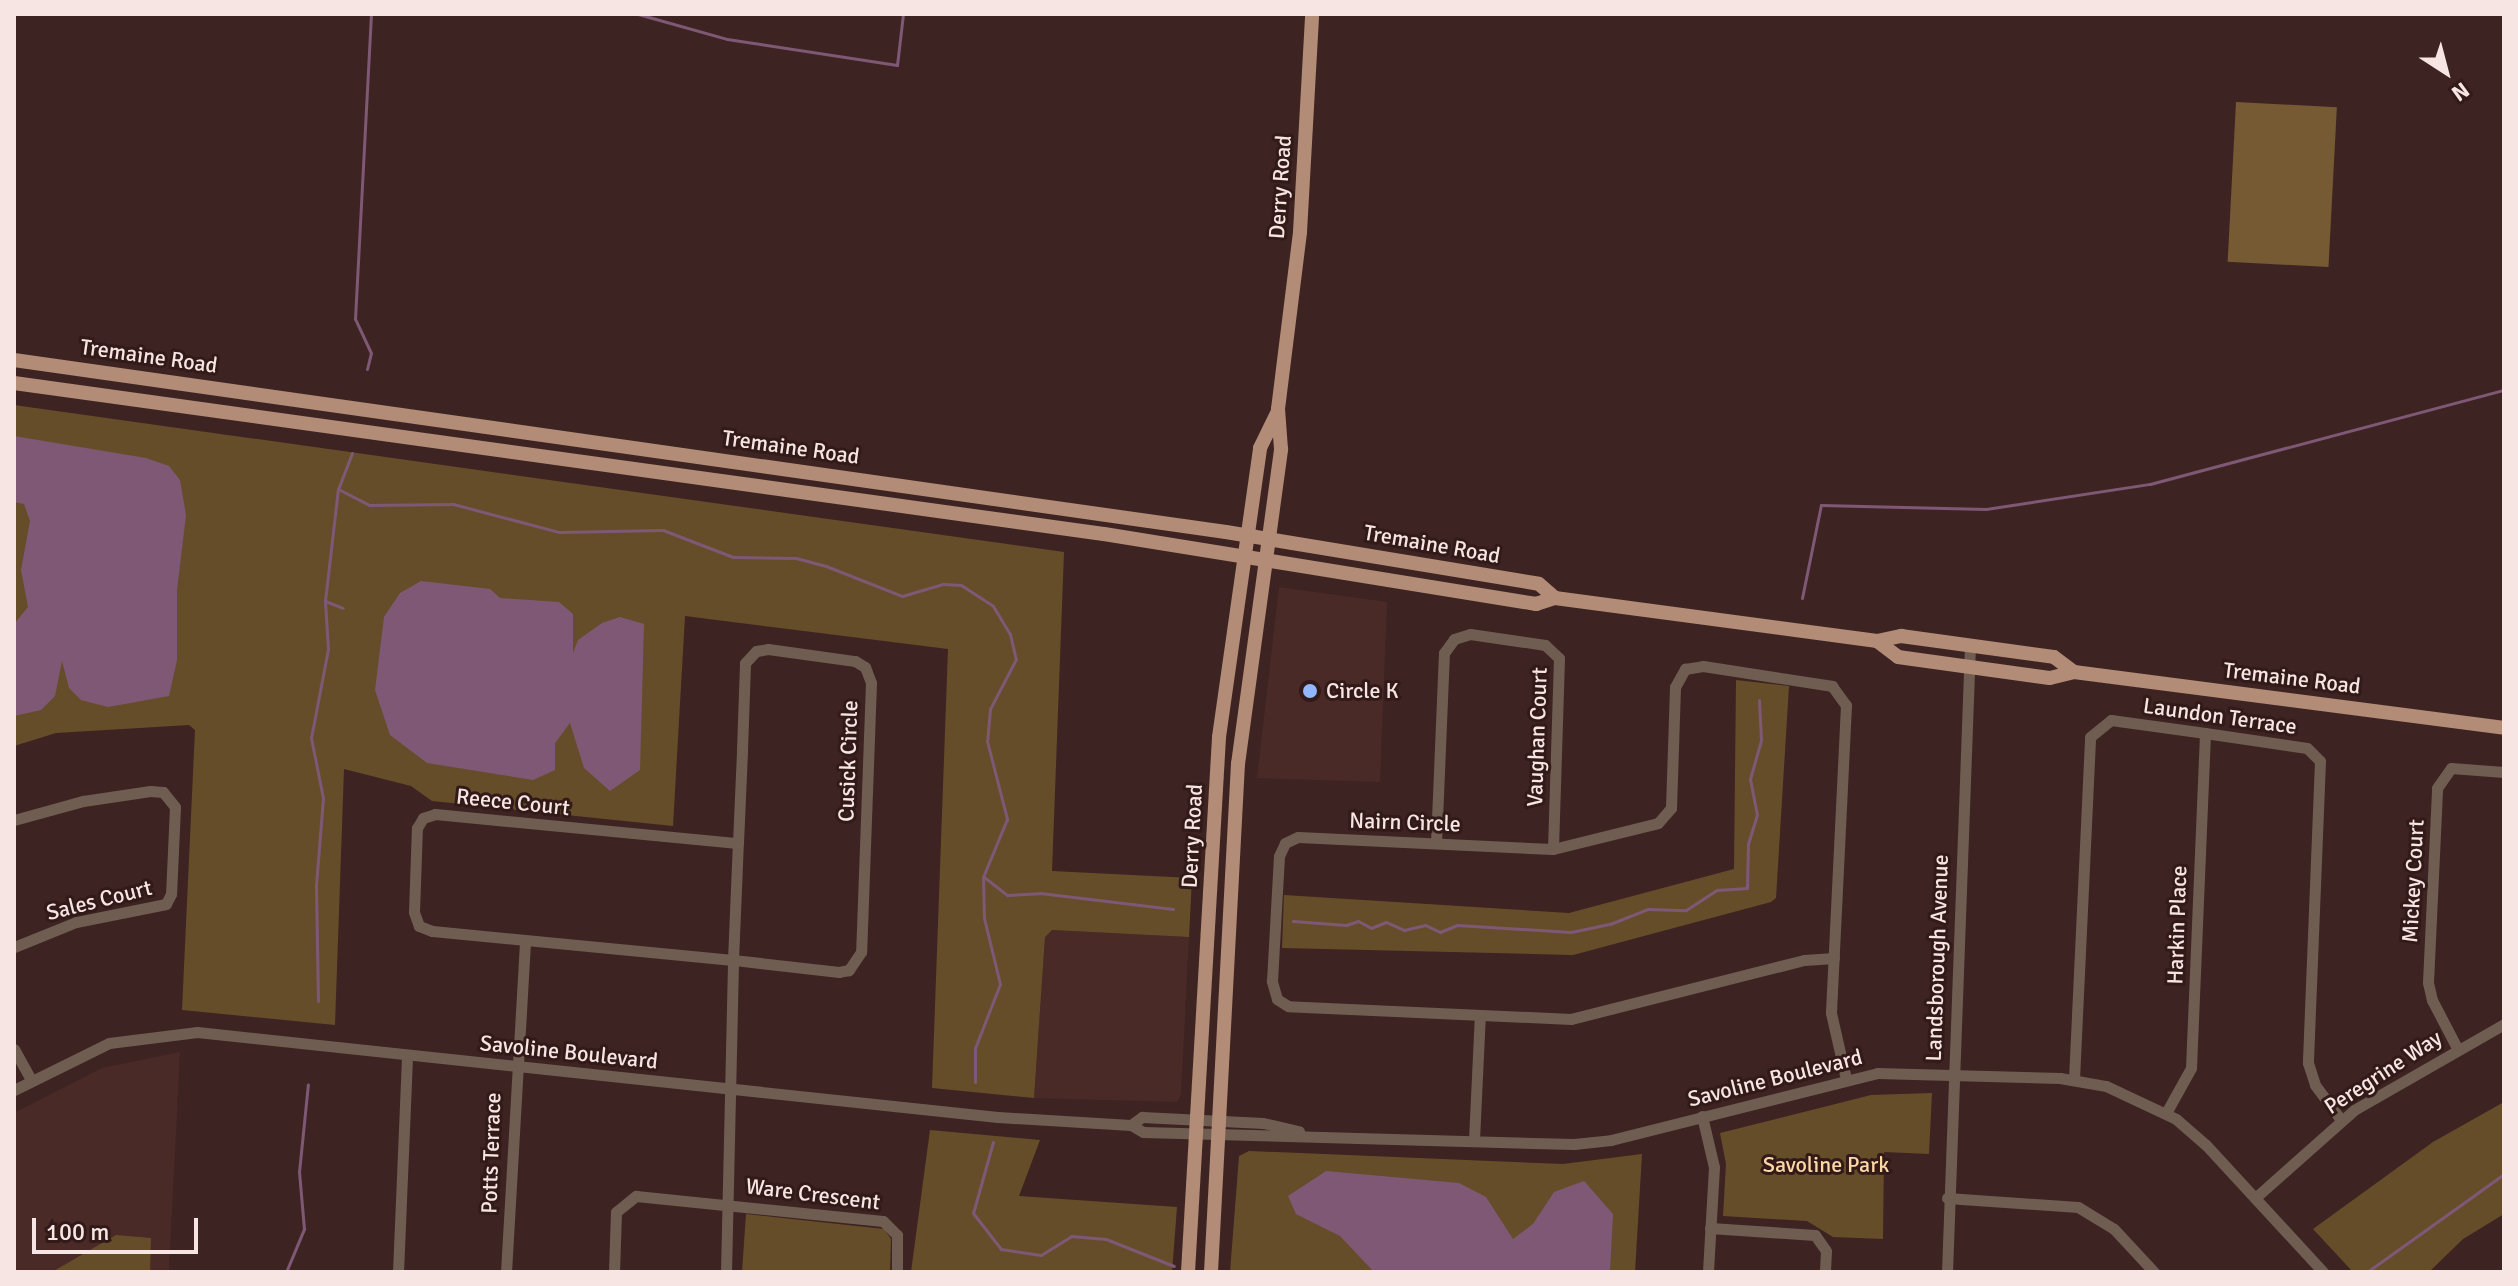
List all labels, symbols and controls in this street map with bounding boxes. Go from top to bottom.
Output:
north arrow [2406,32,2486,112]
text: N [2446,76,2475,107]
street label: Derry Road [1263,134,1297,240]
street label: Tremaine Road [79,333,219,379]
street label: Tremaine Road [721,424,861,470]
street label: Tremaine Road [1362,519,1502,569]
street label: Tremaine Road [2222,656,2362,700]
street label: Vaughan Court [1521,667,1553,807]
place label: Circle K [1326,678,1398,704]
marker: Circle K [1301,682,1319,700]
street label: Laundon Terrace [2142,692,2298,740]
street label: Cusick Circle [833,700,863,822]
street label: Reece Court [455,783,571,821]
street label: Derry Road [1176,783,1208,889]
street label: Nairn Circle [1349,807,1461,837]
street label: Mickey Court [2397,819,2429,943]
street label: Landsborough Avenue [1920,854,1954,1062]
street label: Harkin Place [2162,865,2192,985]
street label: Sales Court [43,874,155,926]
street label: Peregrine Way [2319,1024,2447,1120]
street label: Savoline Boulevard [479,1030,659,1074]
street label: Savoline Boulevard [1685,1044,1865,1112]
street label: Potts Terrace [476,1092,506,1214]
park label: Savoline Park [1763,1152,1889,1178]
street label: Ware Crescent [744,1173,882,1215]
scale bar [36,1202,202,1252]
text: 100 m [46,1217,109,1247]

